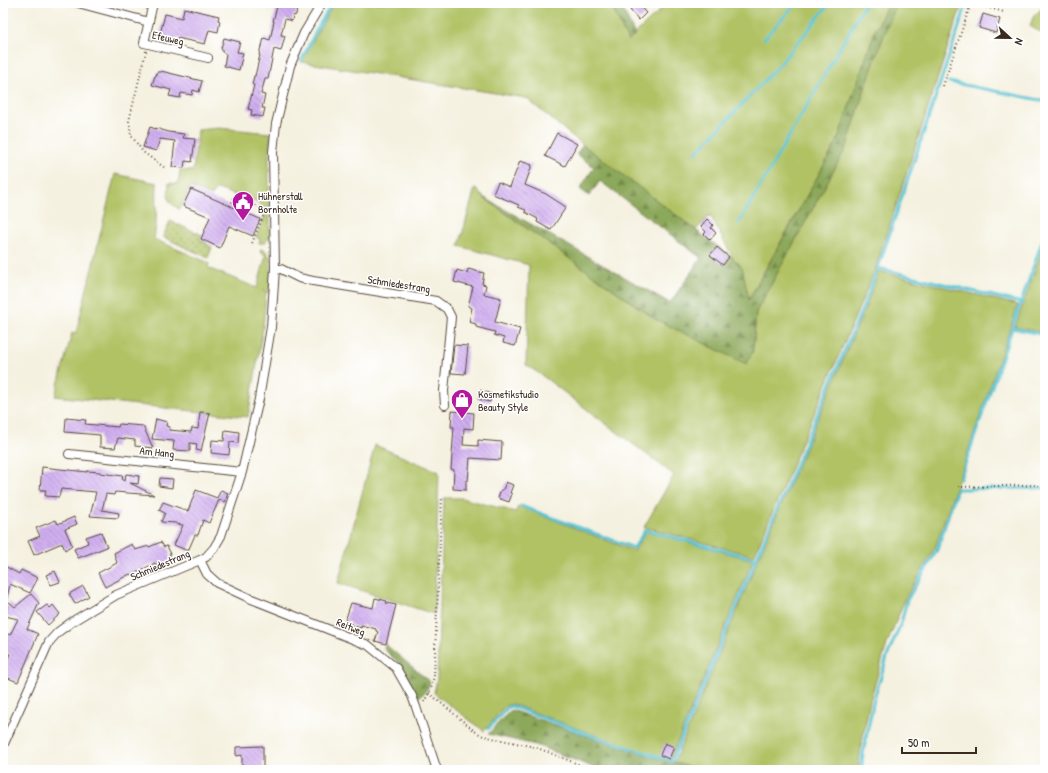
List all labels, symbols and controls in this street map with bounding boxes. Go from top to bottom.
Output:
north arrow [990,18,1030,58]
street label: Efeuweg [151,28,185,48]
text: N [1012,36,1027,47]
public building icon: Hühnerstall Bornholte [230,189,256,222]
place label: Hühnerstall Bornholte [258,189,303,216]
street label: Schmiedestrang [367,272,431,296]
shop icon: Kosmetikstudio Beauty Style [449,387,475,420]
place label: Kosmetikstudio Beauty Style [478,387,539,414]
street label: Am Hang [139,443,175,461]
street label: Schmiedestrang [128,546,192,584]
street label: Reitweg [334,615,368,639]
scale bar [902,729,976,755]
text: 50 m [908,734,929,751]

